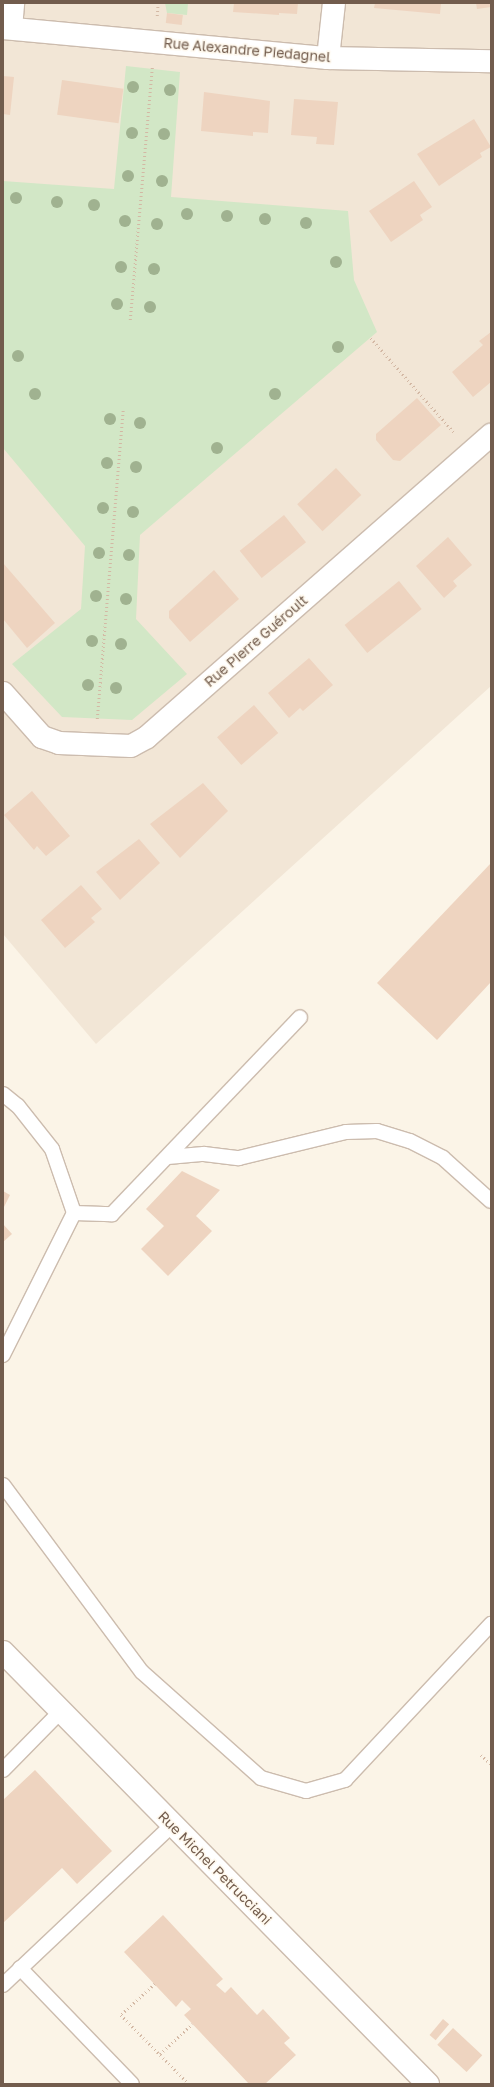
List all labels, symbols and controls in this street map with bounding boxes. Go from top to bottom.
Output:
street label: Rue Alexandre Piedagnel [163,34,331,66]
street label: Rue Pierre Guéroult [201,592,311,690]
street label: Rue Michel Petrucciani [155,1808,275,1928]

